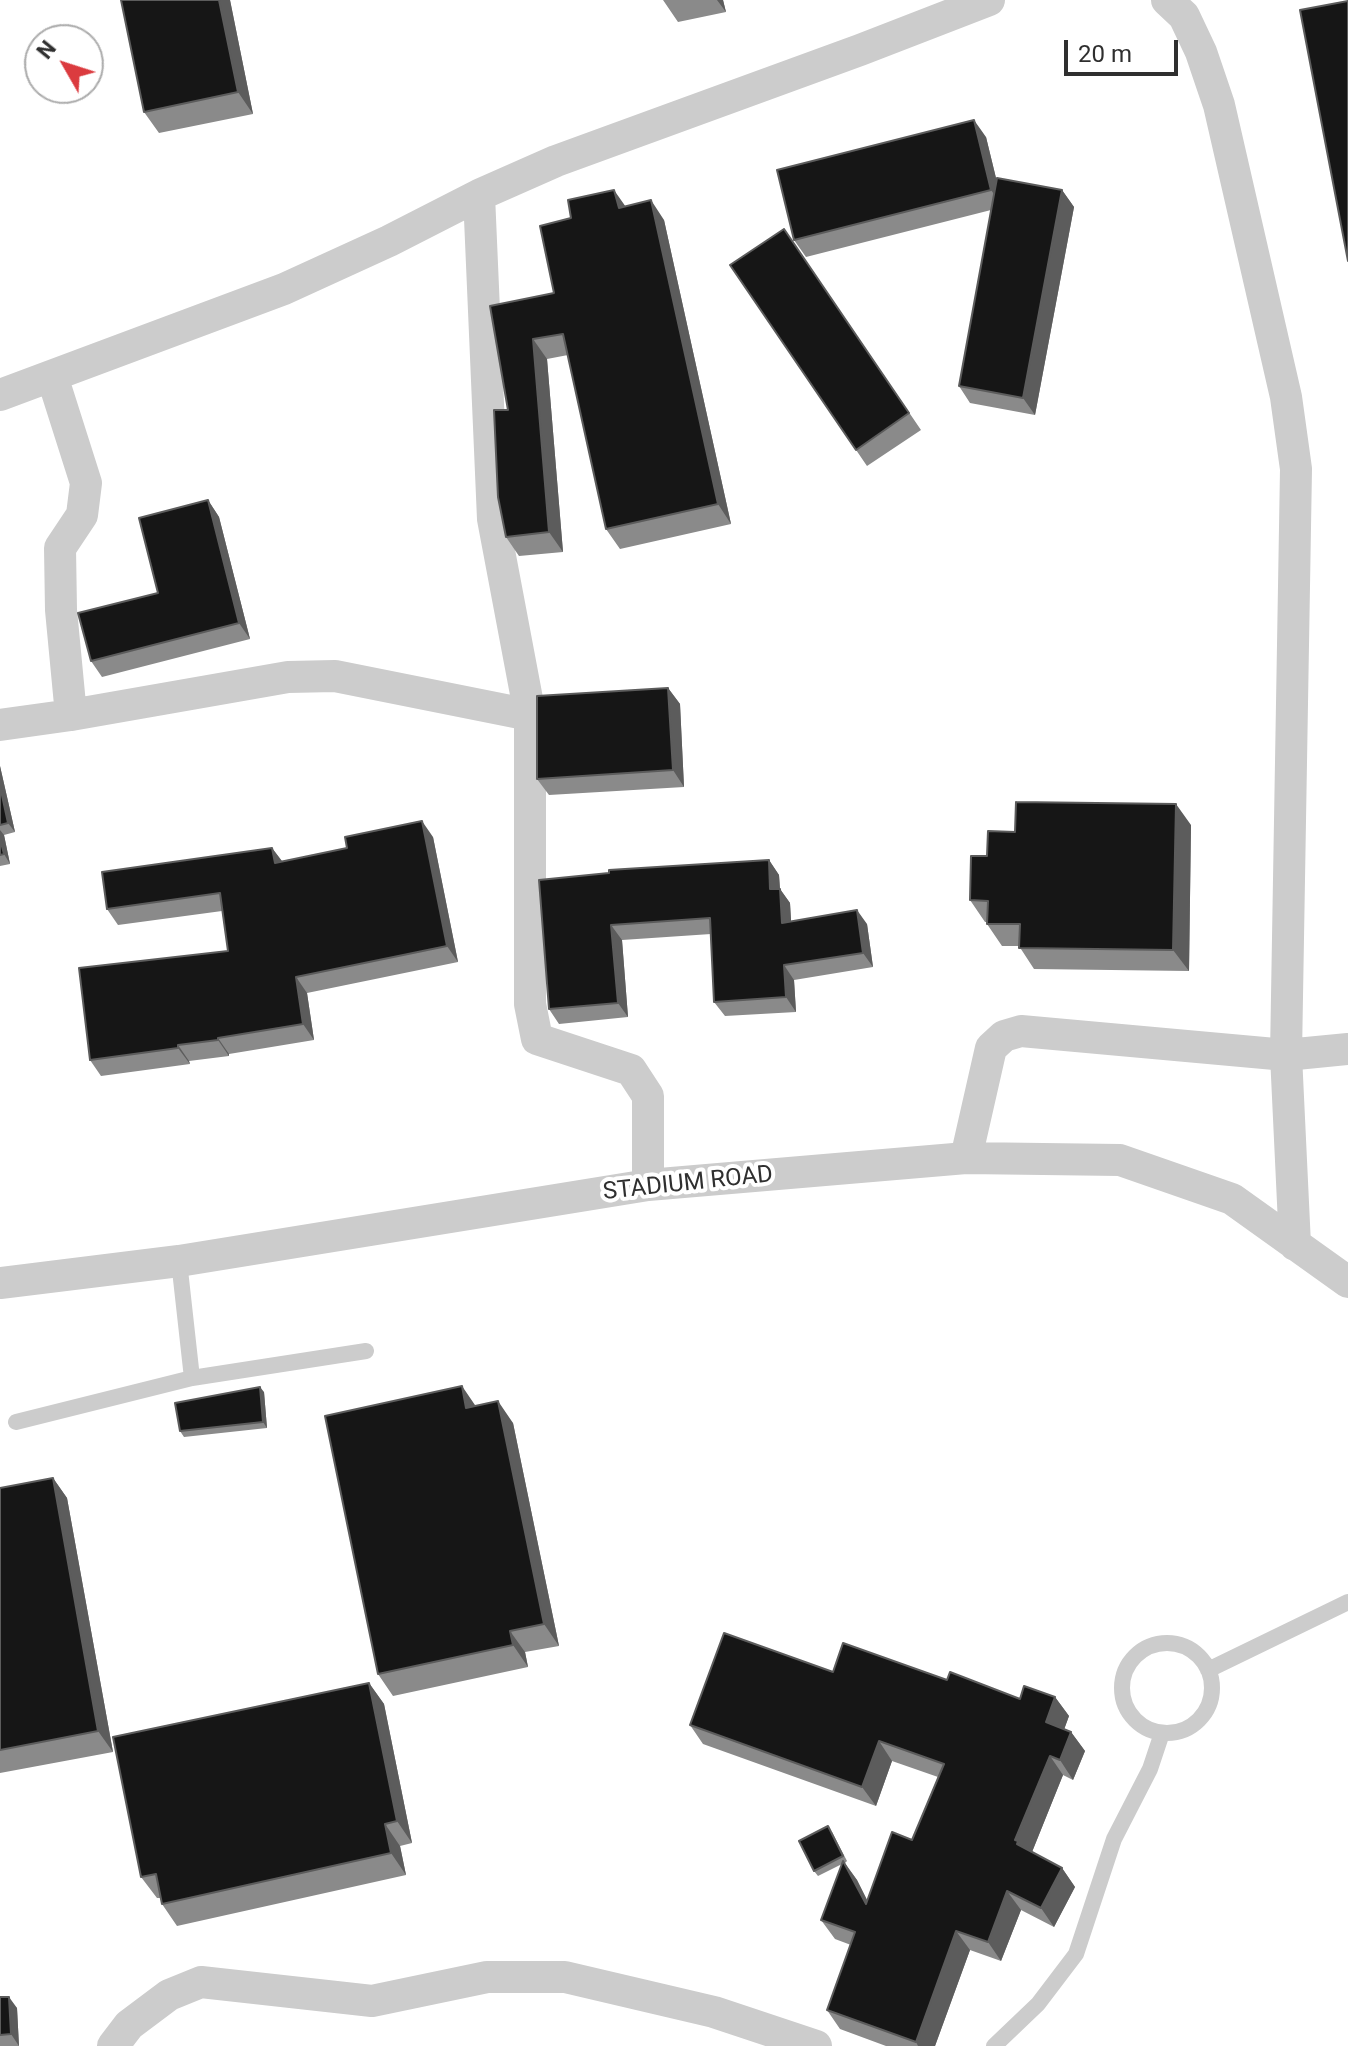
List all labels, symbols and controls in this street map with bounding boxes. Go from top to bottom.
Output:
north arrow [24,24,104,104]
scale bar [1068,24,1182,74]
text: N [32,36,61,64]
text: 20 m [1078,40,1132,68]
street label: STADIUM ROAD [602,1161,774,1207]

